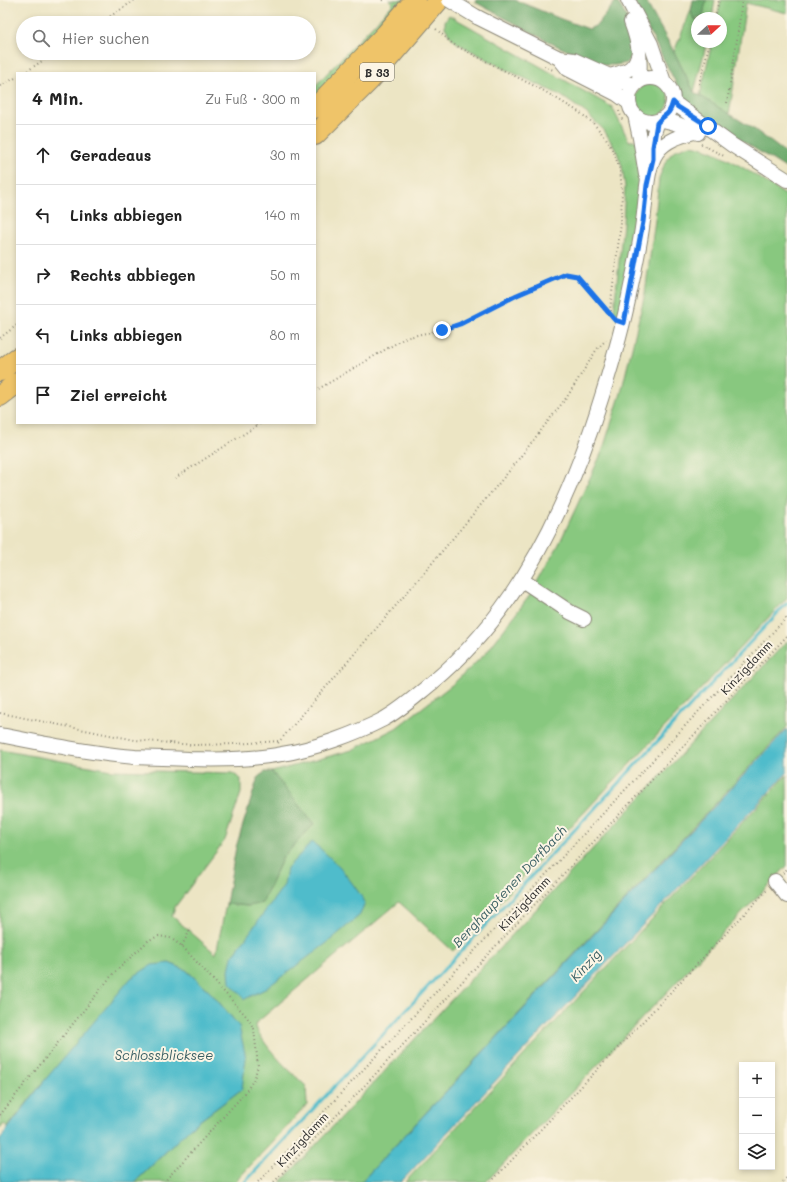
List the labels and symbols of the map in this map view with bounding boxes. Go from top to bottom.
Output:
north arrow [691,12,727,48]
road number: B 33 [360,63,394,81]
route start [699,117,717,135]
route end [433,321,451,339]
street label: Kinzigdamm [717,636,775,698]
water label: Berghauptener Dorfbach [448,822,570,950]
street label: Kinzigdamm [495,872,553,934]
water label: Kinzig [566,945,604,985]
water label: Schlossblicksee [115,1046,213,1063]
street label: Kinzigdamm [273,1108,331,1170]

